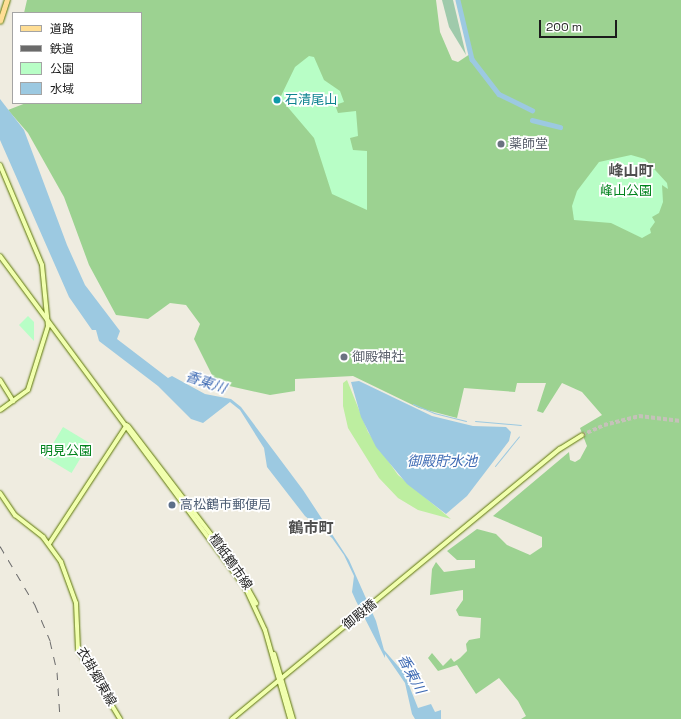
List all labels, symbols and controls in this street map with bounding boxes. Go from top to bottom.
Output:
legend [12,12,142,104]
scale bar [541,12,619,38]
text: 200 m [546,19,582,35]
text: 道路 [50,21,74,37]
text: 鉄道 [50,41,74,57]
text: 公園 [50,61,74,77]
text: 水域 [50,81,74,97]
place label: 石清尾山 [285,92,337,108]
marker: 石清尾山 [272,95,282,105]
place label: 薬師堂 [509,136,548,152]
marker: 薬師堂 [496,139,506,149]
district label: 峰山町 [609,162,653,180]
park label: 峰山公園 [600,183,652,199]
place label: 御殿神社 [352,349,404,365]
marker: 御殿神社 [339,352,349,362]
water label: 香東川 [183,367,229,397]
park label: 明見公園 [40,443,92,459]
water label: 御殿貯水池 [407,453,477,469]
place label: 高松鶴市郵便局 [180,497,271,513]
marker: 高松鶴市郵便局 [167,500,177,510]
district label: 鶴市町 [289,519,333,537]
street label: 檀紙鶴市線 [205,531,255,593]
street label: 御殿橋 [340,597,380,633]
street label: 衣掛郷東線 [73,645,119,709]
water label: 香東川 [395,652,429,696]

